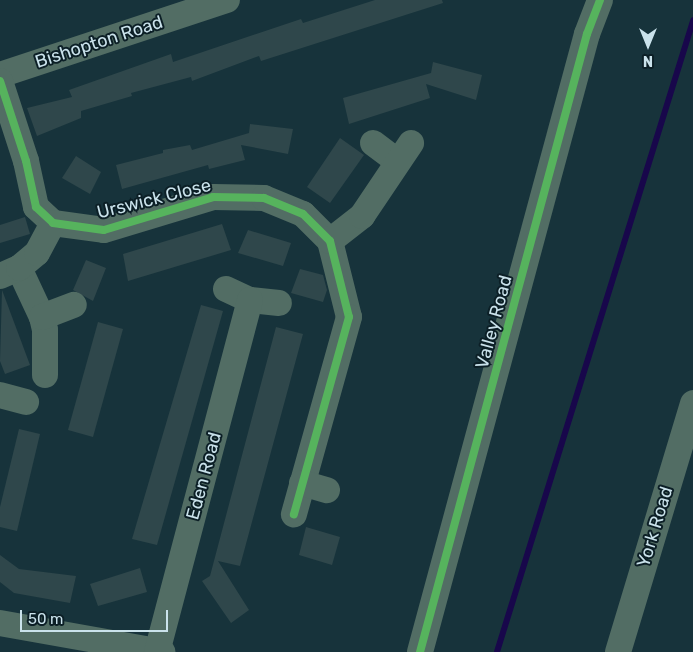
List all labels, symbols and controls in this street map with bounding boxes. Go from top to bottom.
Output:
street label: Bishopton Road [33,11,165,73]
north arrow [623,20,673,70]
text: N [643,52,653,69]
street label: Urswick Close [95,174,213,224]
street label: Valley Road [471,273,517,371]
street label: Eden Road [182,430,226,522]
street label: York Road [632,484,678,570]
scale bar [22,600,170,632]
text: 50 m [28,610,63,628]

